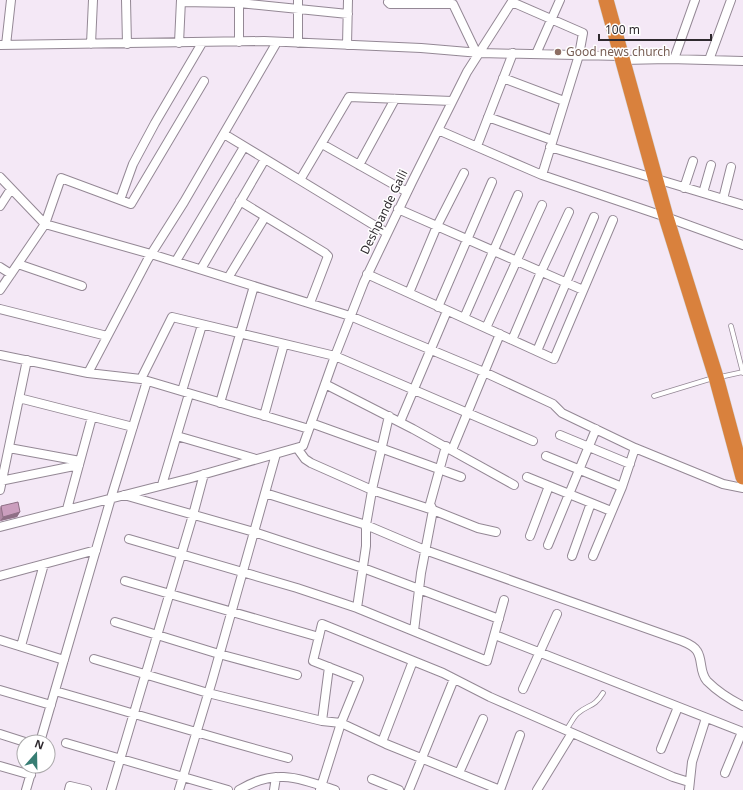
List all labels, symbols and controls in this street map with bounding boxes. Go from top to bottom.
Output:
scale bar [599,16,711,42]
text: 100 m [605,21,640,38]
place label: Good news church [566,43,671,60]
marker: Good news church [553,47,563,57]
street label: Deshpande Galli [356,167,411,257]
north arrow [16,734,56,774]
text: N [33,736,46,753]

